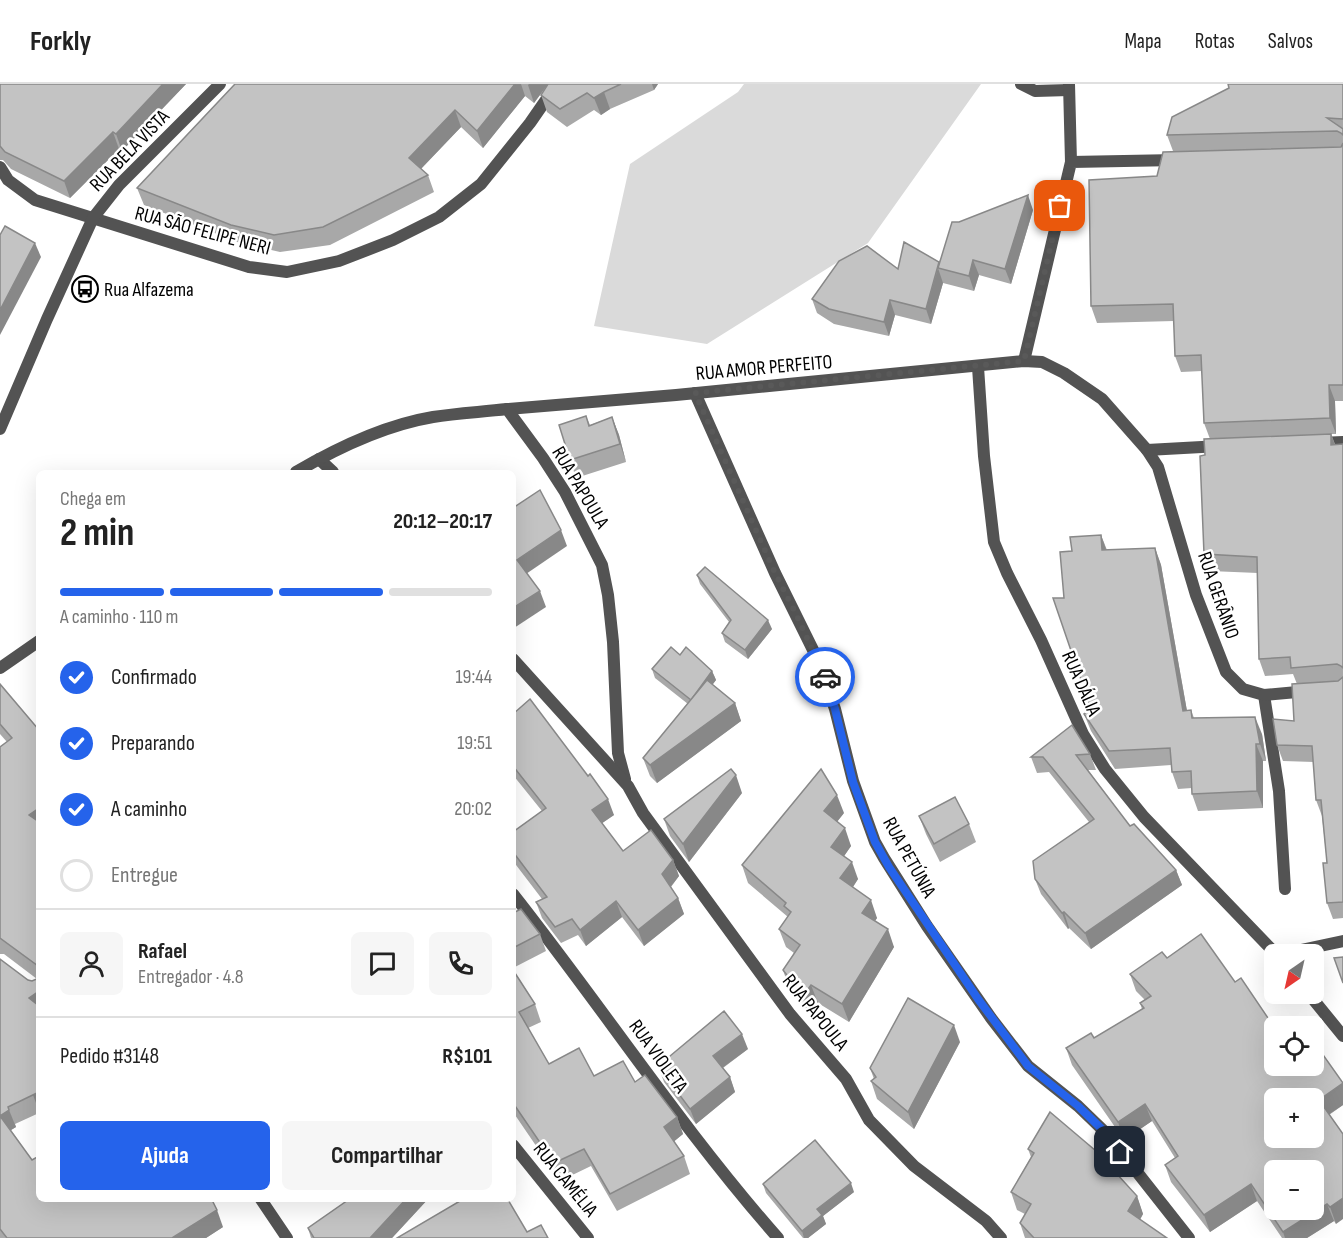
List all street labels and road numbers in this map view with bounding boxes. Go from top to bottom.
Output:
street label: RUA BELA VISTA [85,104,175,197]
street label: RUA SÃO FELIPE NERI [132,201,273,261]
street label: RUA AMOR PERFEITO [695,350,833,386]
street label: RUA PAPOULA [546,442,614,533]
street label: RUA GERÂNIO [1192,549,1244,642]
street label: RUA DÁLIA [1056,647,1106,720]
street label: RUA PETÚNIA [877,813,941,902]
street label: RUA PAPOULA [777,970,854,1056]
street label: RUA VIOLETA [623,1015,693,1098]
street label: RUA CAMÉLIA [528,1137,603,1222]

